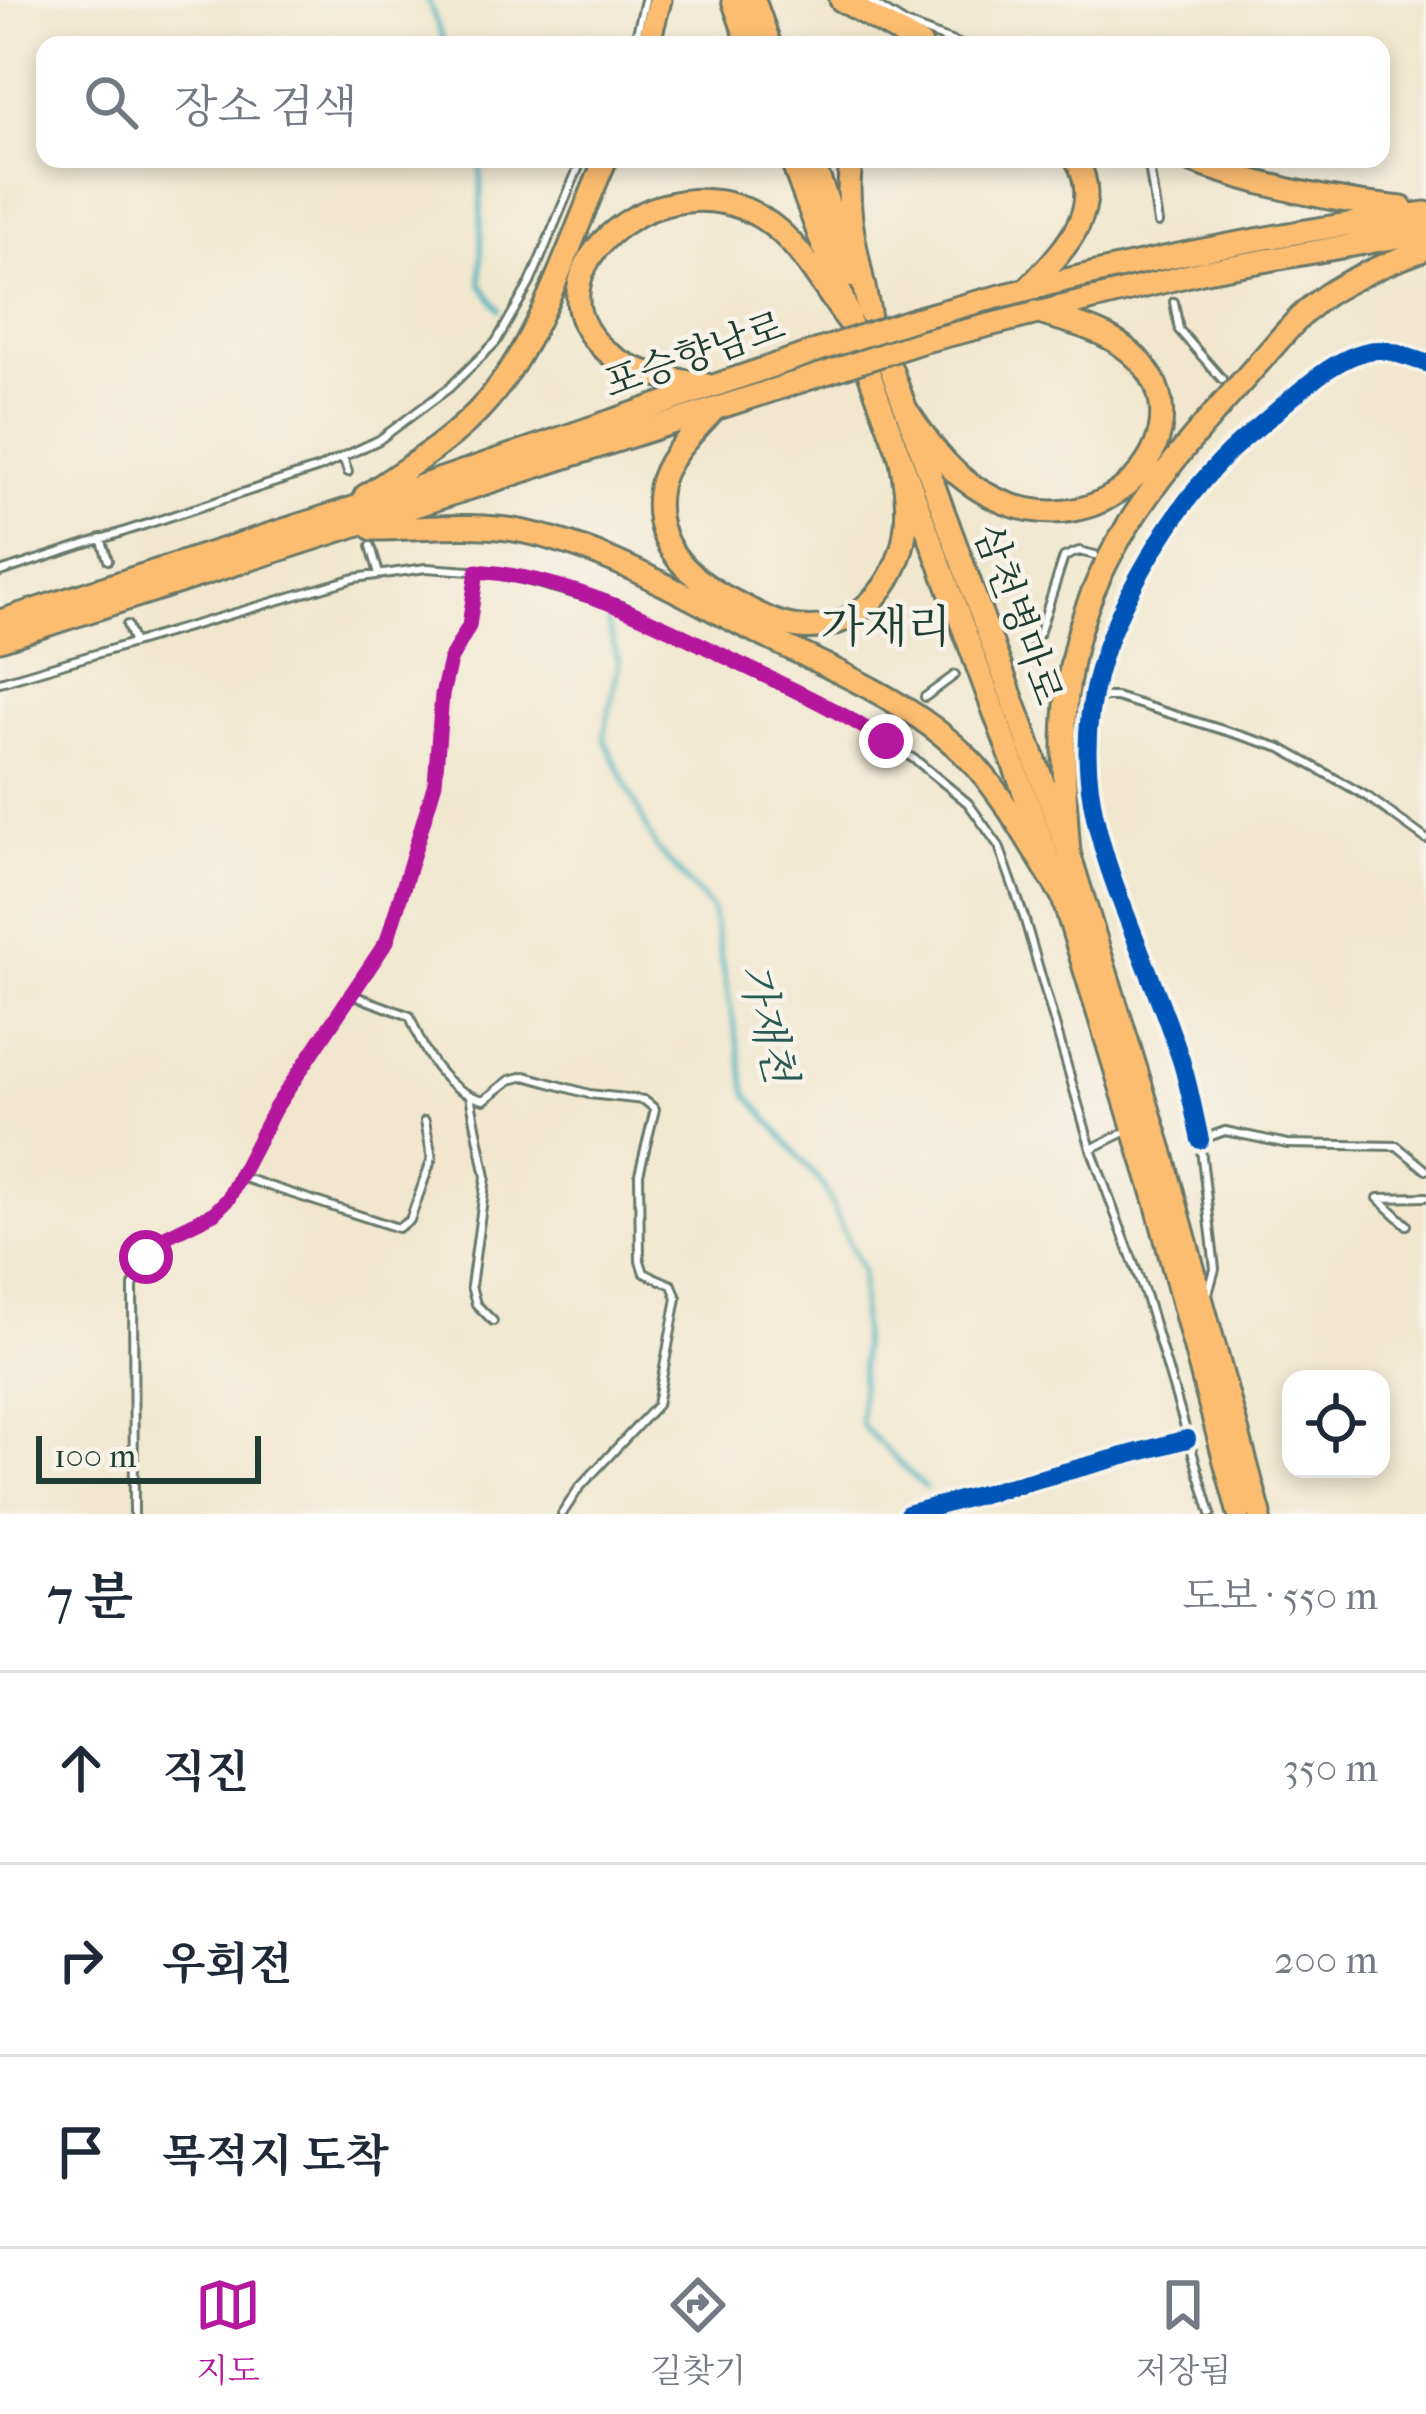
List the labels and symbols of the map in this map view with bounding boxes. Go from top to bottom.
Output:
street label: 포승향남로 [598,303,791,407]
street label: 삼천병마로 [964,518,1072,711]
district label: 가재리 [821,601,951,654]
route end [859,714,913,768]
water label: 가재천 [728,958,806,1091]
route start [119,1230,173,1284]
scale bar [36,1430,261,1483]

